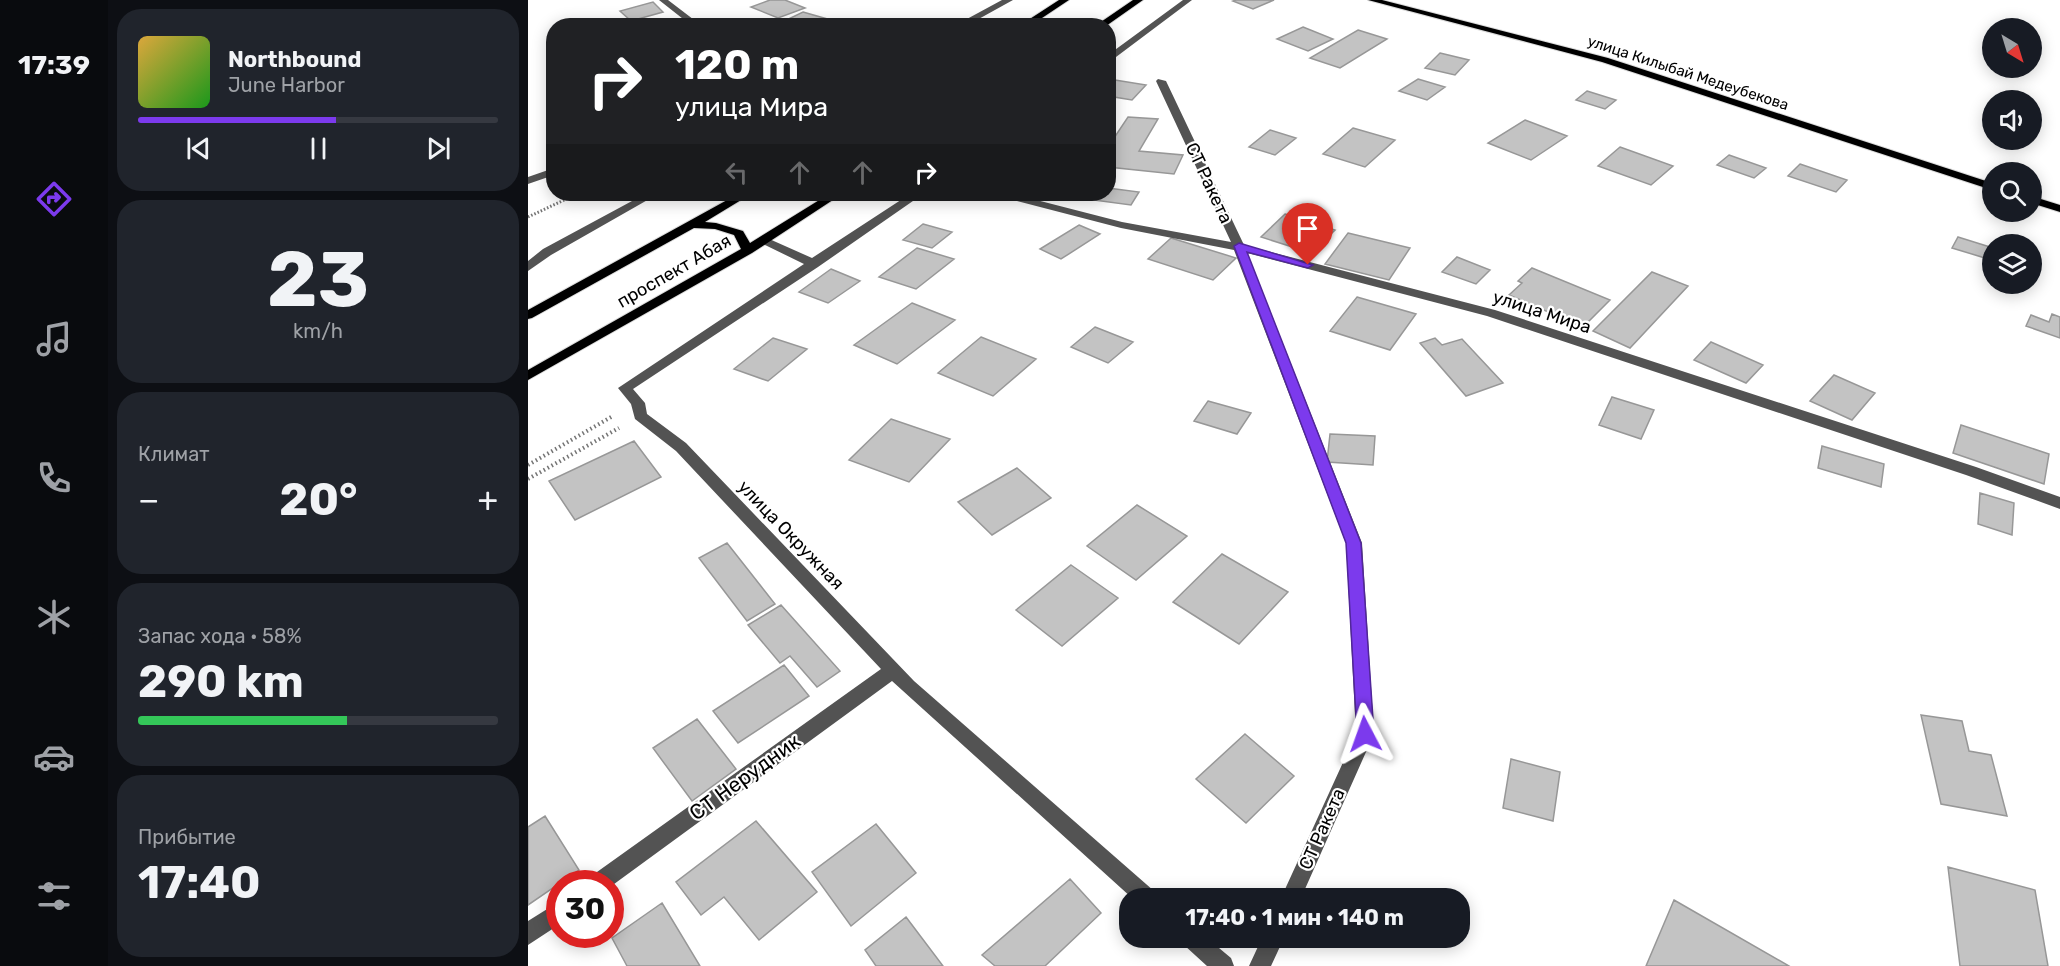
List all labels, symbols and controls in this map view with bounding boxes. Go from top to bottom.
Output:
north arrow [1982,18,2042,78]
map controls [1982,18,2042,294]
street label: улица Килыбай Медеубекова [1585,32,1791,114]
text: 120 m [675,40,799,90]
icon: right [576,42,654,120]
text: Northbound [228,46,361,73]
text: 17:39 [18,49,90,81]
text: June Harbor [228,73,345,97]
button: sound [1982,90,2042,150]
text: улица Мира [675,91,828,123]
icon: previous [182,132,215,165]
icon: pause [302,132,335,165]
icon: next [422,132,455,165]
street label: СТ Ракета [1181,139,1237,227]
icon: left [720,156,753,189]
icon: ahead [783,156,816,189]
icon: ahead [846,156,879,189]
icon: right [909,156,942,189]
button: search [1982,162,2042,222]
icon: directions [33,178,75,220]
pin [1282,203,1333,265]
icon: arrive [1291,212,1324,245]
street label: проспект Абая [613,229,735,313]
text: 23 [267,233,369,326]
button: layers [1982,234,2042,294]
street label: улица Мира [1490,286,1594,338]
icon: music [33,318,75,360]
text: km/h [293,319,343,343]
text: Климат [138,442,210,466]
icon: phone [33,457,75,499]
text: 20° [279,473,358,526]
street label: улица Окружная [733,476,849,594]
text: − [138,480,159,519]
text: + [477,480,498,519]
icon: climate [33,596,75,638]
text: Запас хода · 58% [138,624,302,648]
text: 290 km [138,655,304,708]
position arrow [1333,702,1397,766]
street label: СТ Нерудник [684,728,805,825]
icon: car [33,736,75,778]
street label: СТ Ракета [1294,785,1350,873]
text: Прибытие [138,825,236,849]
text: 17:40 [138,856,261,909]
speed limit sign: 30 [546,870,624,948]
icon: filters [33,875,75,917]
text: 17:40 · 1 мин · 140 m [1185,904,1404,931]

